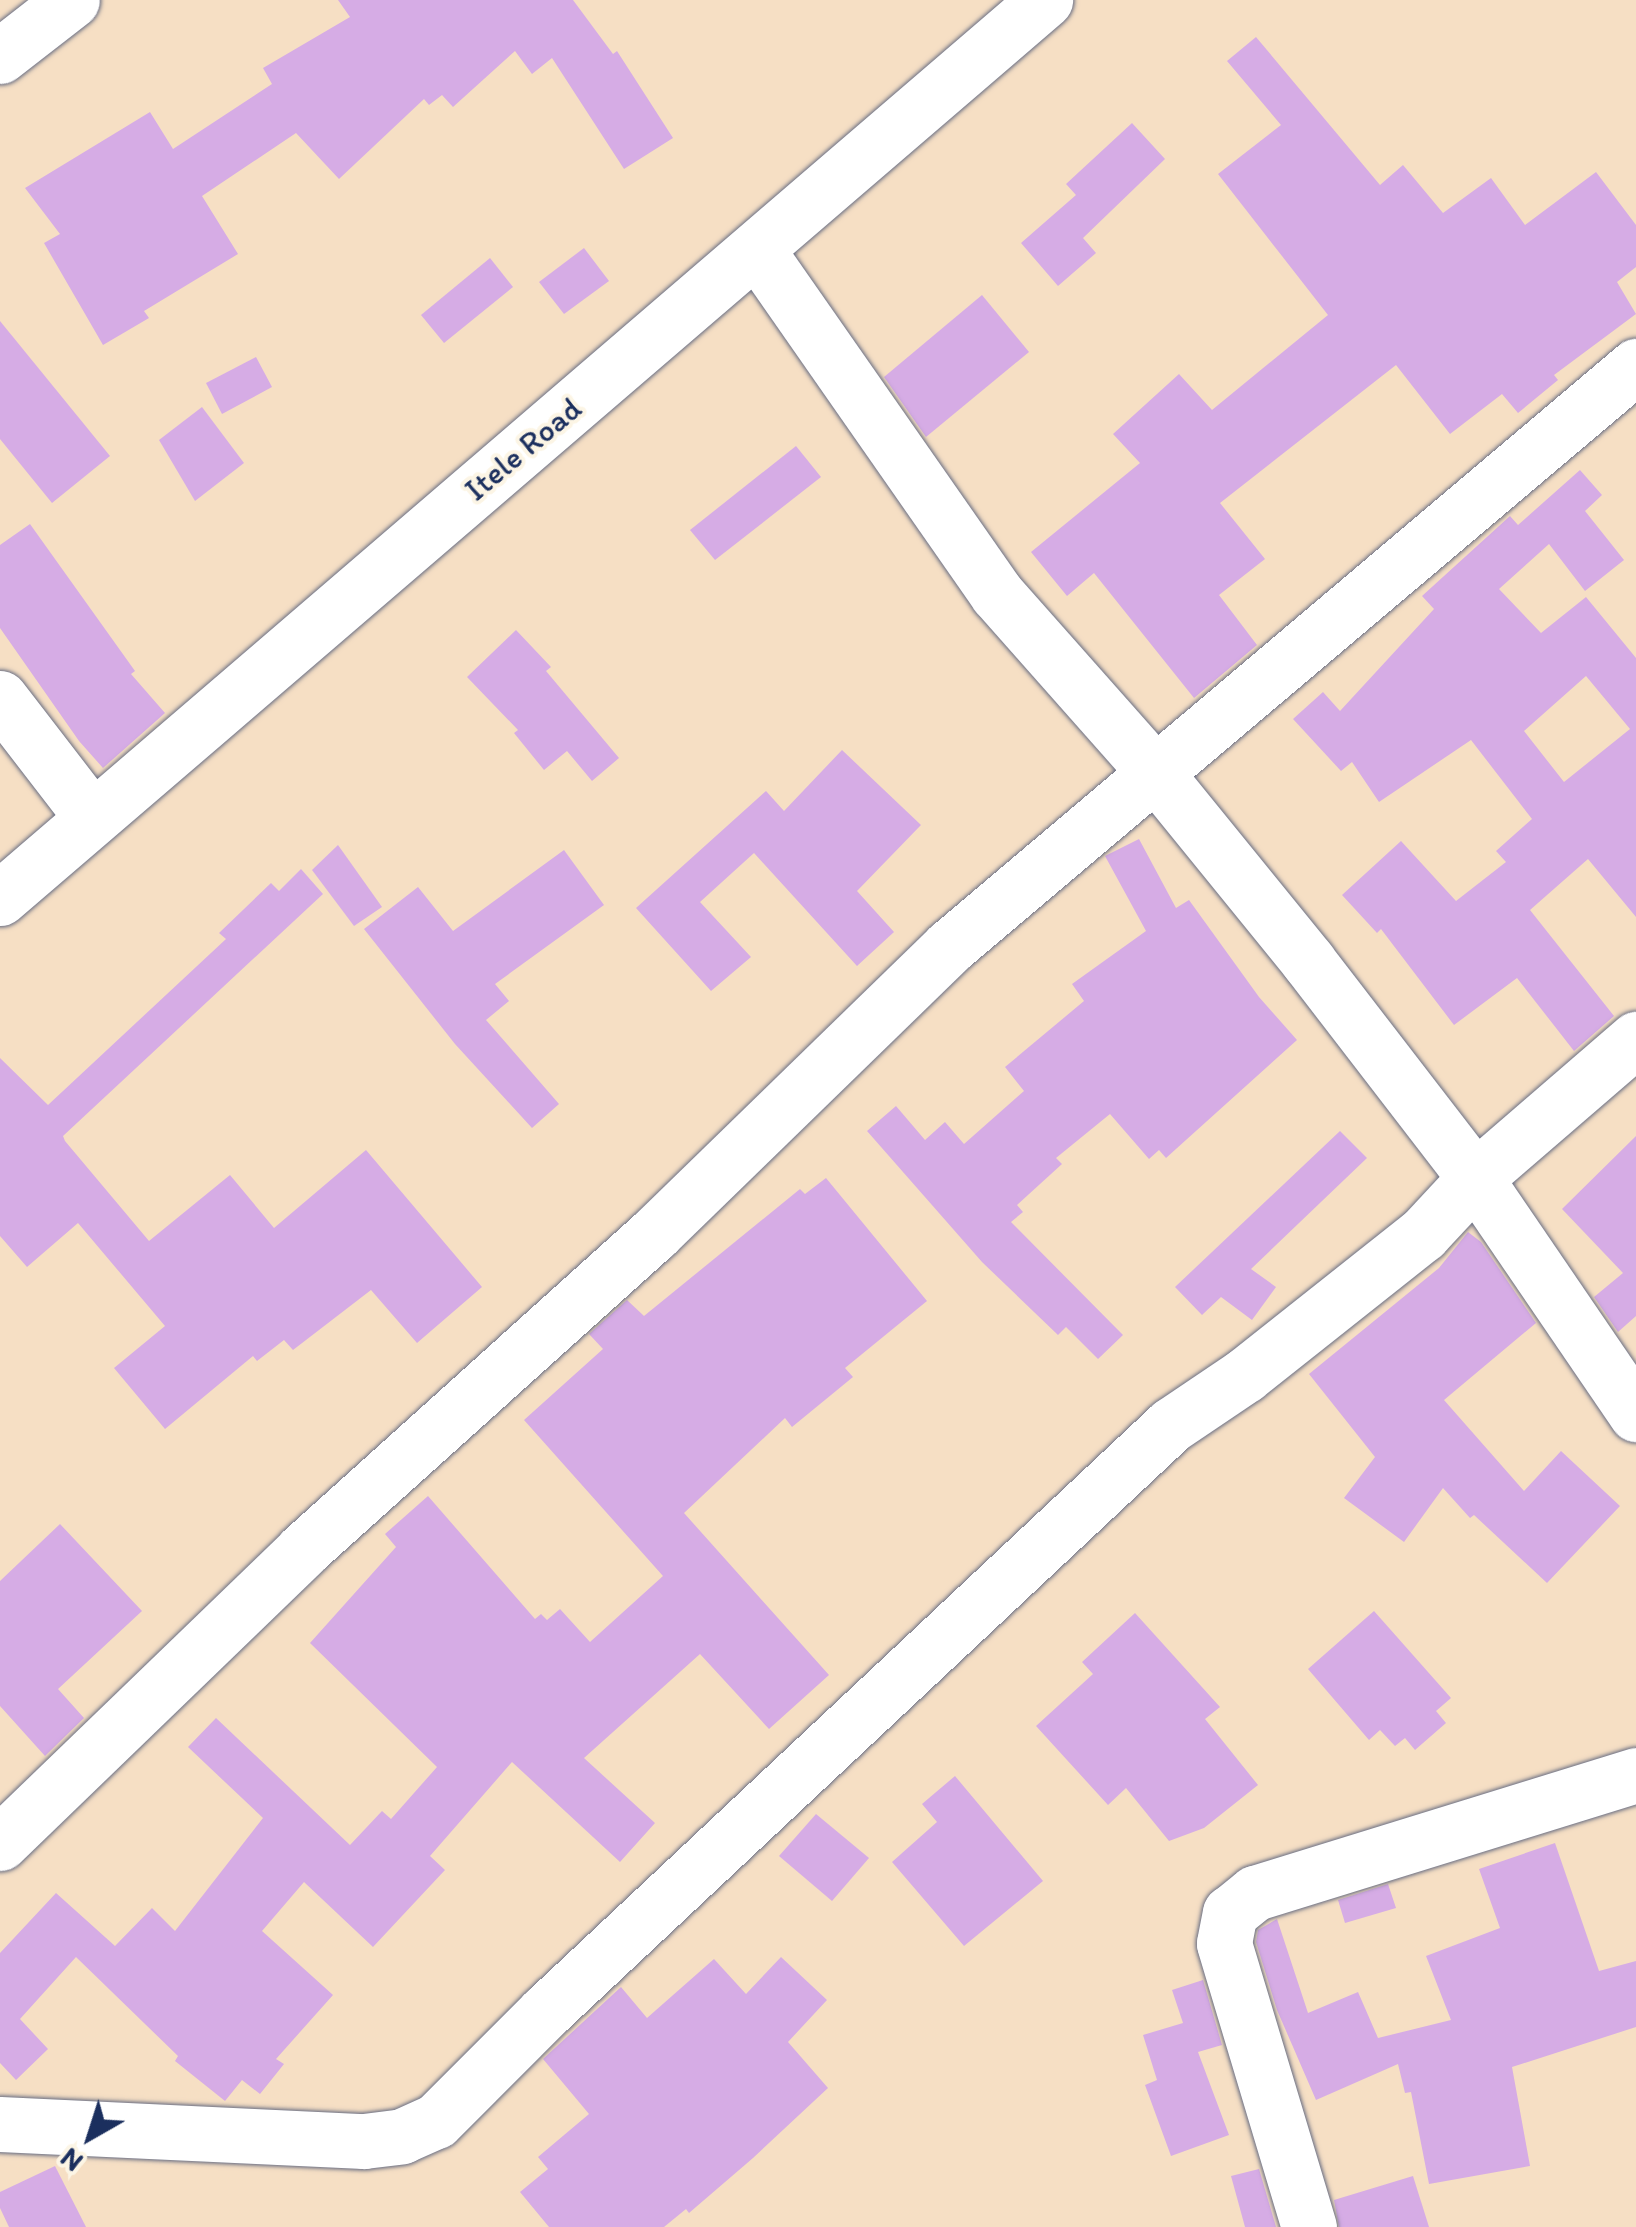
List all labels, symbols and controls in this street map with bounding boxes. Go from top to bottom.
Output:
street label: Itele Road [457,389,589,509]
north arrow [40,2087,140,2187]
text: N [53,2141,89,2179]

